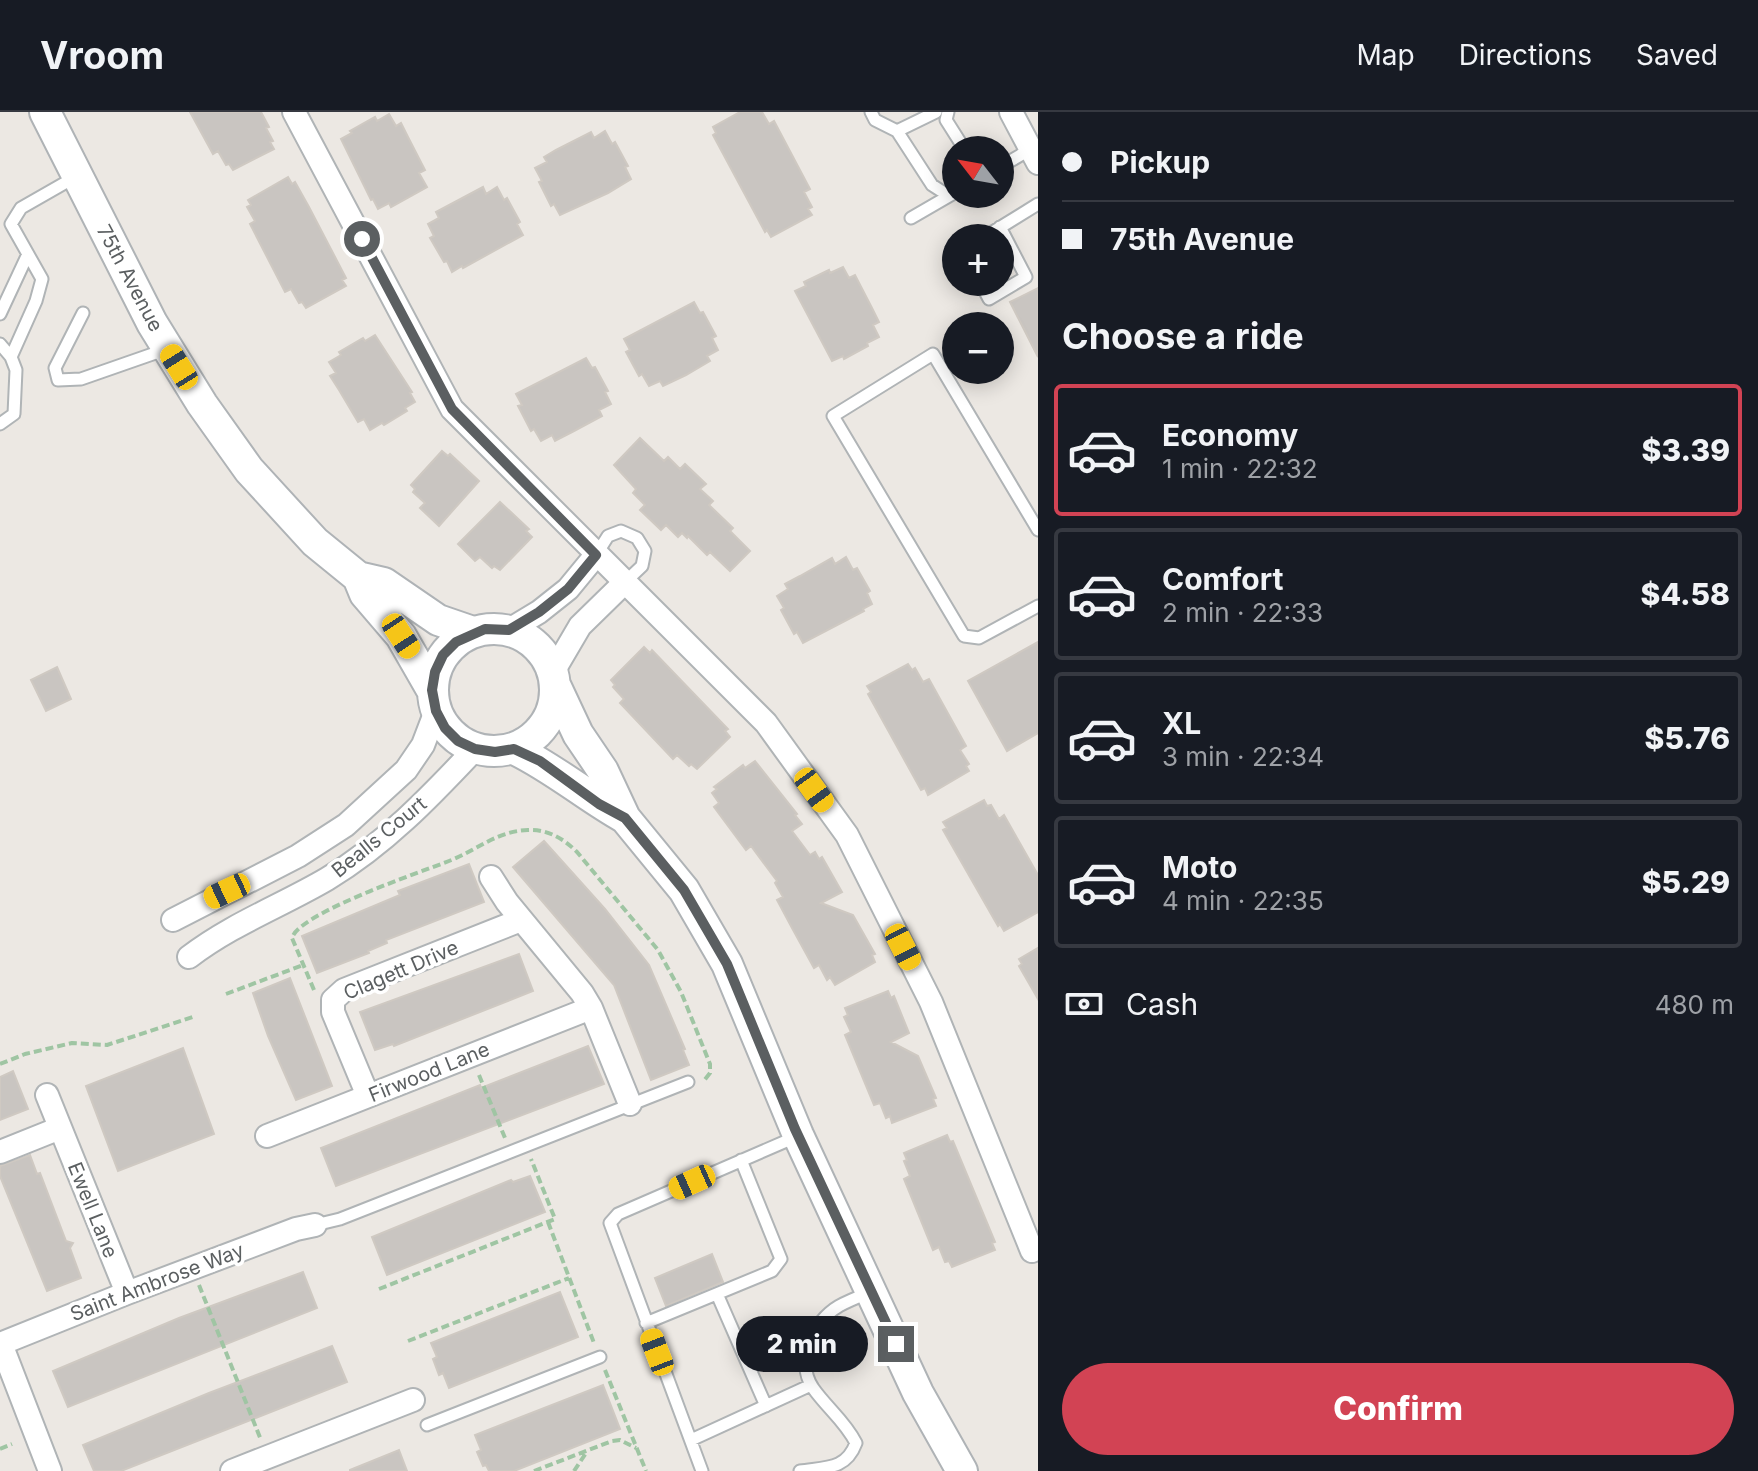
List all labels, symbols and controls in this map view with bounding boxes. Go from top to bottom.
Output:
text: Vroom [40,32,164,78]
text: Map [1356,38,1415,72]
text: Directions [1459,38,1592,72]
text: Saved [1636,38,1718,72]
north arrow [942,136,1014,208]
map controls [942,136,1014,384]
text: Pickup [1110,144,1210,180]
street label: 75th Avenue [92,220,168,336]
route start [344,221,380,257]
text: 75th Avenue [1110,221,1294,257]
button: + [942,224,1014,296]
button: − [942,312,1014,384]
text: Choose a ride [1062,314,1304,358]
car [156,340,202,394]
icon: car [1066,414,1138,486]
text: Economy [1162,417,1298,453]
text: $3.39 [1642,432,1730,468]
text: 1 min · 22:32 [1162,453,1318,484]
icon: car [1066,558,1138,630]
text: Comfort [1162,561,1283,597]
text: $4.58 [1641,576,1730,612]
text: 2 min · 22:33 [1162,597,1323,628]
car [378,609,424,663]
icon: car [1066,702,1138,774]
text: XL [1162,705,1201,741]
text: $5.76 [1645,720,1730,756]
text: 3 min · 22:34 [1162,741,1324,772]
car [790,764,838,816]
street label: Bealls Court [327,791,432,882]
icon: car [1066,846,1138,918]
text: Moto [1162,849,1237,885]
text: $5.29 [1642,864,1730,900]
car [200,870,254,912]
text: 4 min · 22:35 [1162,885,1324,916]
car [881,920,925,974]
street label: Clagett Drive [340,935,462,1005]
icon: cash [1062,982,1106,1026]
text: Cash [1126,986,1198,1022]
text: 480 m [1655,989,1734,1020]
street label: Firwood Lane [365,1037,493,1107]
street label: Ewell Lane [63,1159,123,1261]
car [665,1161,719,1203]
street label: Saint Ambrose Way [67,1238,247,1326]
callout: 2 min [736,1316,868,1372]
car [637,1325,677,1379]
route end [878,1326,914,1362]
text: 2 min [767,1328,837,1359]
button: Confirm [1062,1363,1734,1455]

